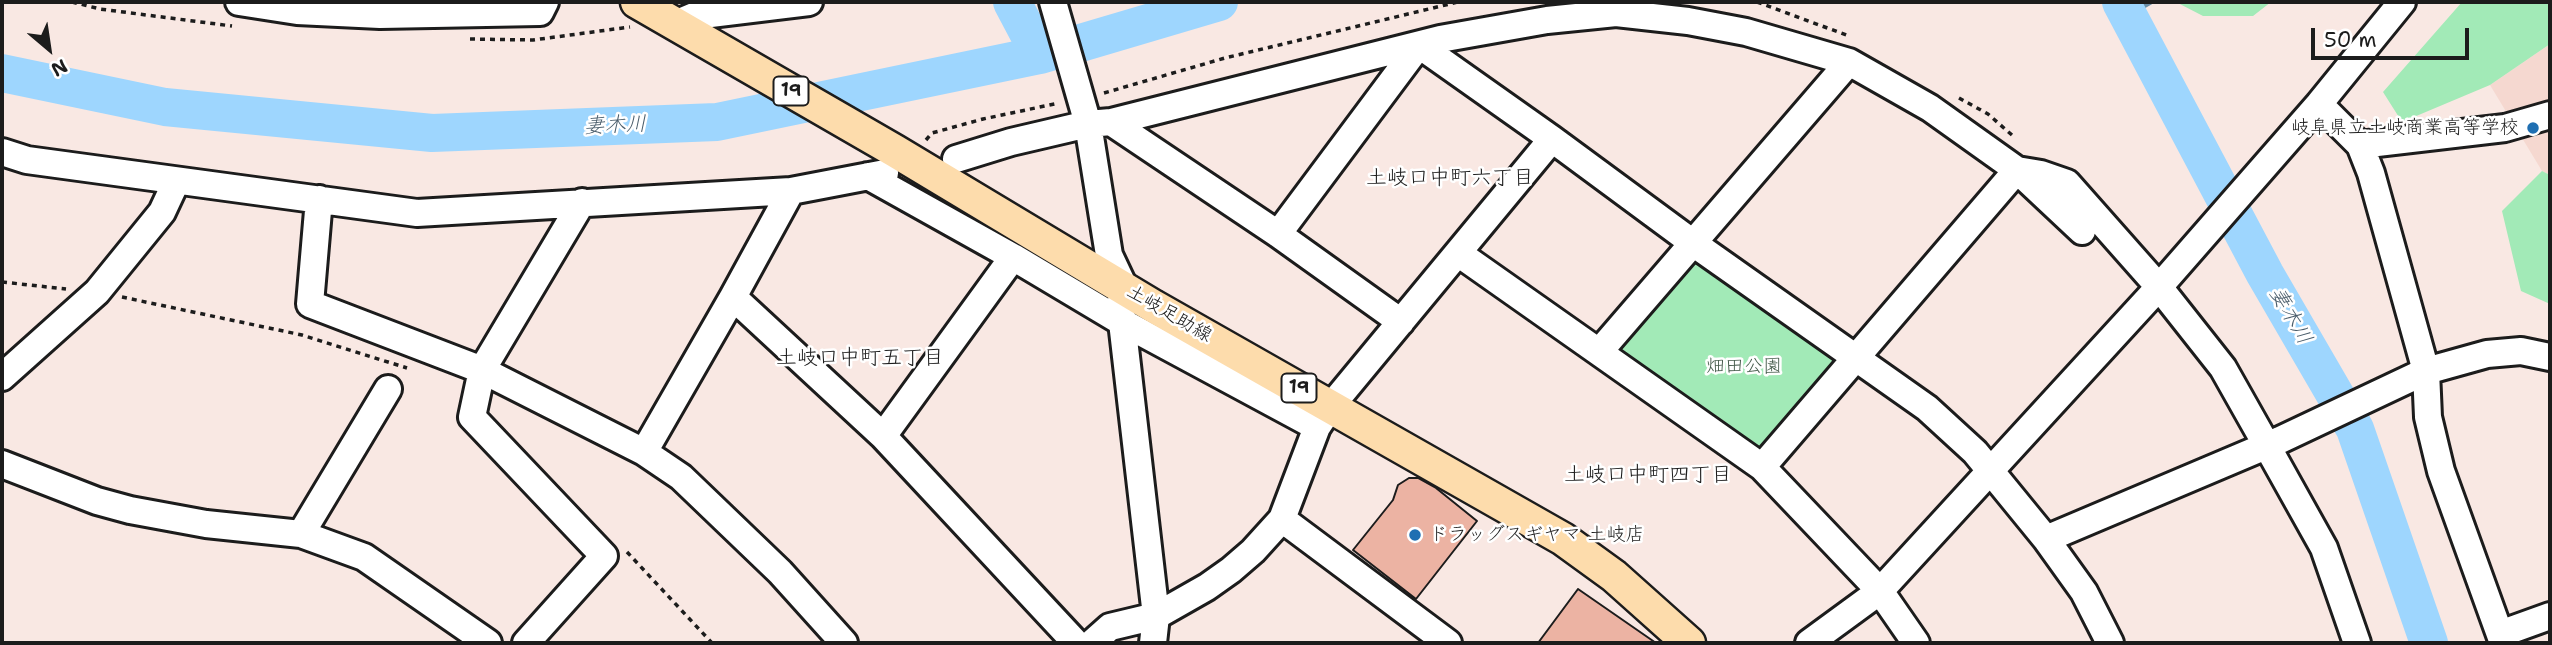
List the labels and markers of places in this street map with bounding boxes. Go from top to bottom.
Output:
place label: 岐阜県立土岐商業高等学校 [2291,117,2519,139]
marker: 岐阜県立土岐商業高等学校 [2525,120,2541,136]
place label: ドラッグスギヤマ 土岐店 [1429,524,1644,546]
marker: ドラッグスギヤマ 土岐店 [1407,527,1423,543]

